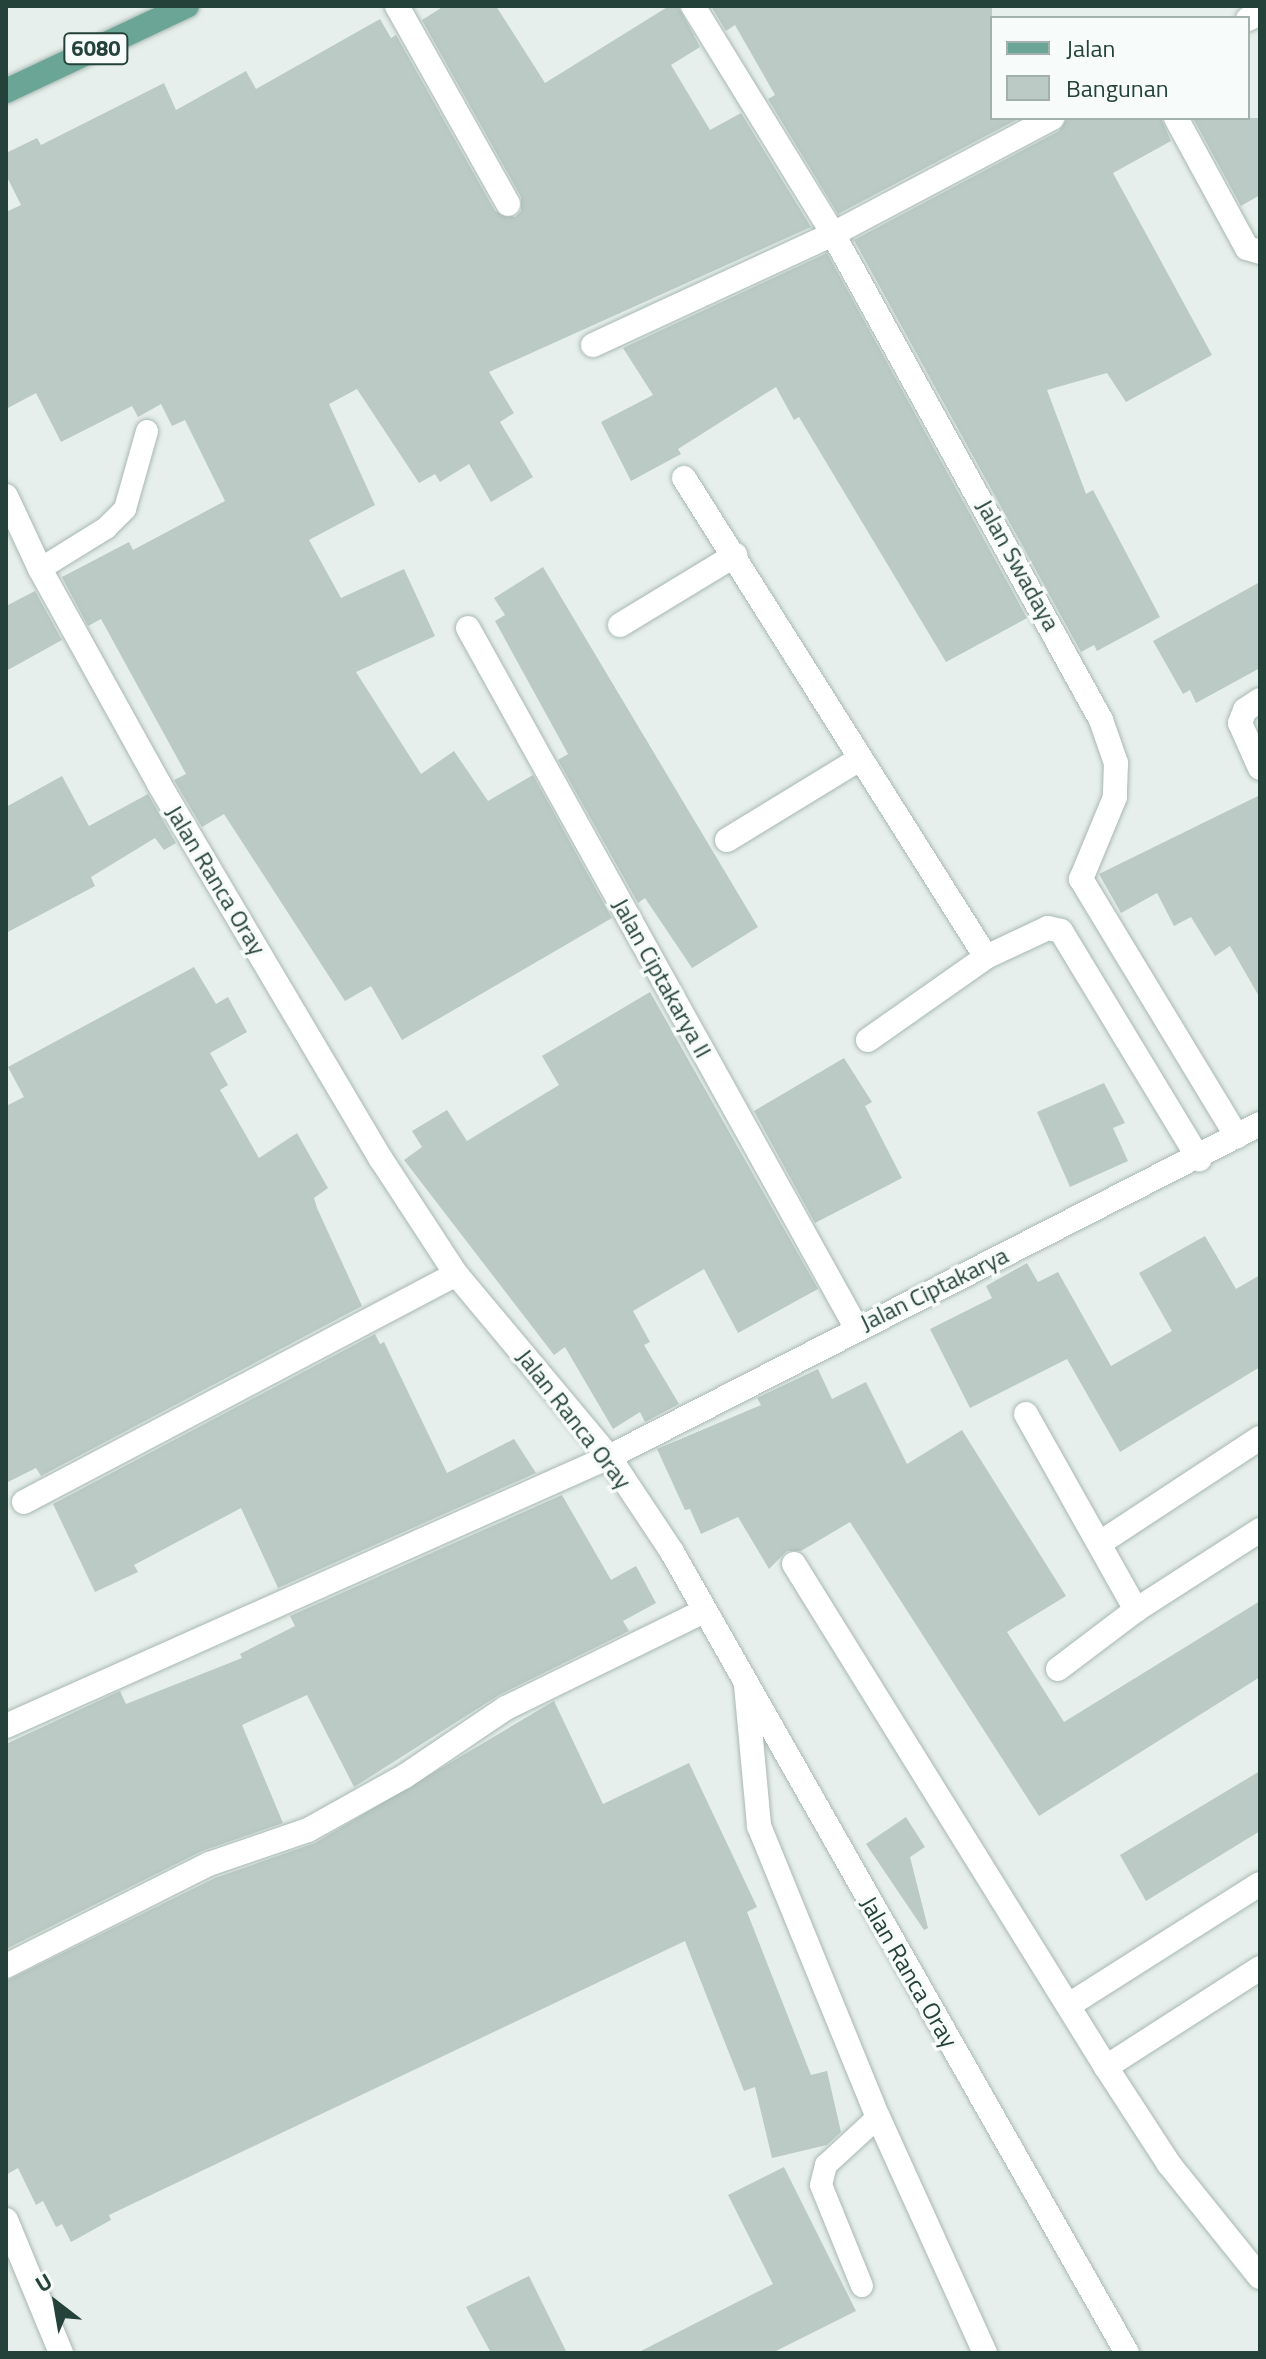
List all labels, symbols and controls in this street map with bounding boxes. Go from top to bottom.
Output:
legend [990,16,1250,120]
text: Jalan [1066,30,1115,66]
road number: 6080 [62,31,130,67]
text: Bangunan [1066,70,1169,106]
street label: Jalan Swadaya [970,494,1066,636]
street label: Jalan Ranca Oray [160,800,272,960]
street label: Jalan Ciptakarya II [606,893,718,1063]
street label: Jalan Ciptakarya [855,1241,1013,1337]
street label: Jalan Ranca Oray [510,1343,638,1495]
street label: Jalan Ranca Oray [854,1891,964,2053]
north arrow [16,2263,96,2343]
text: U [29,2264,59,2301]

